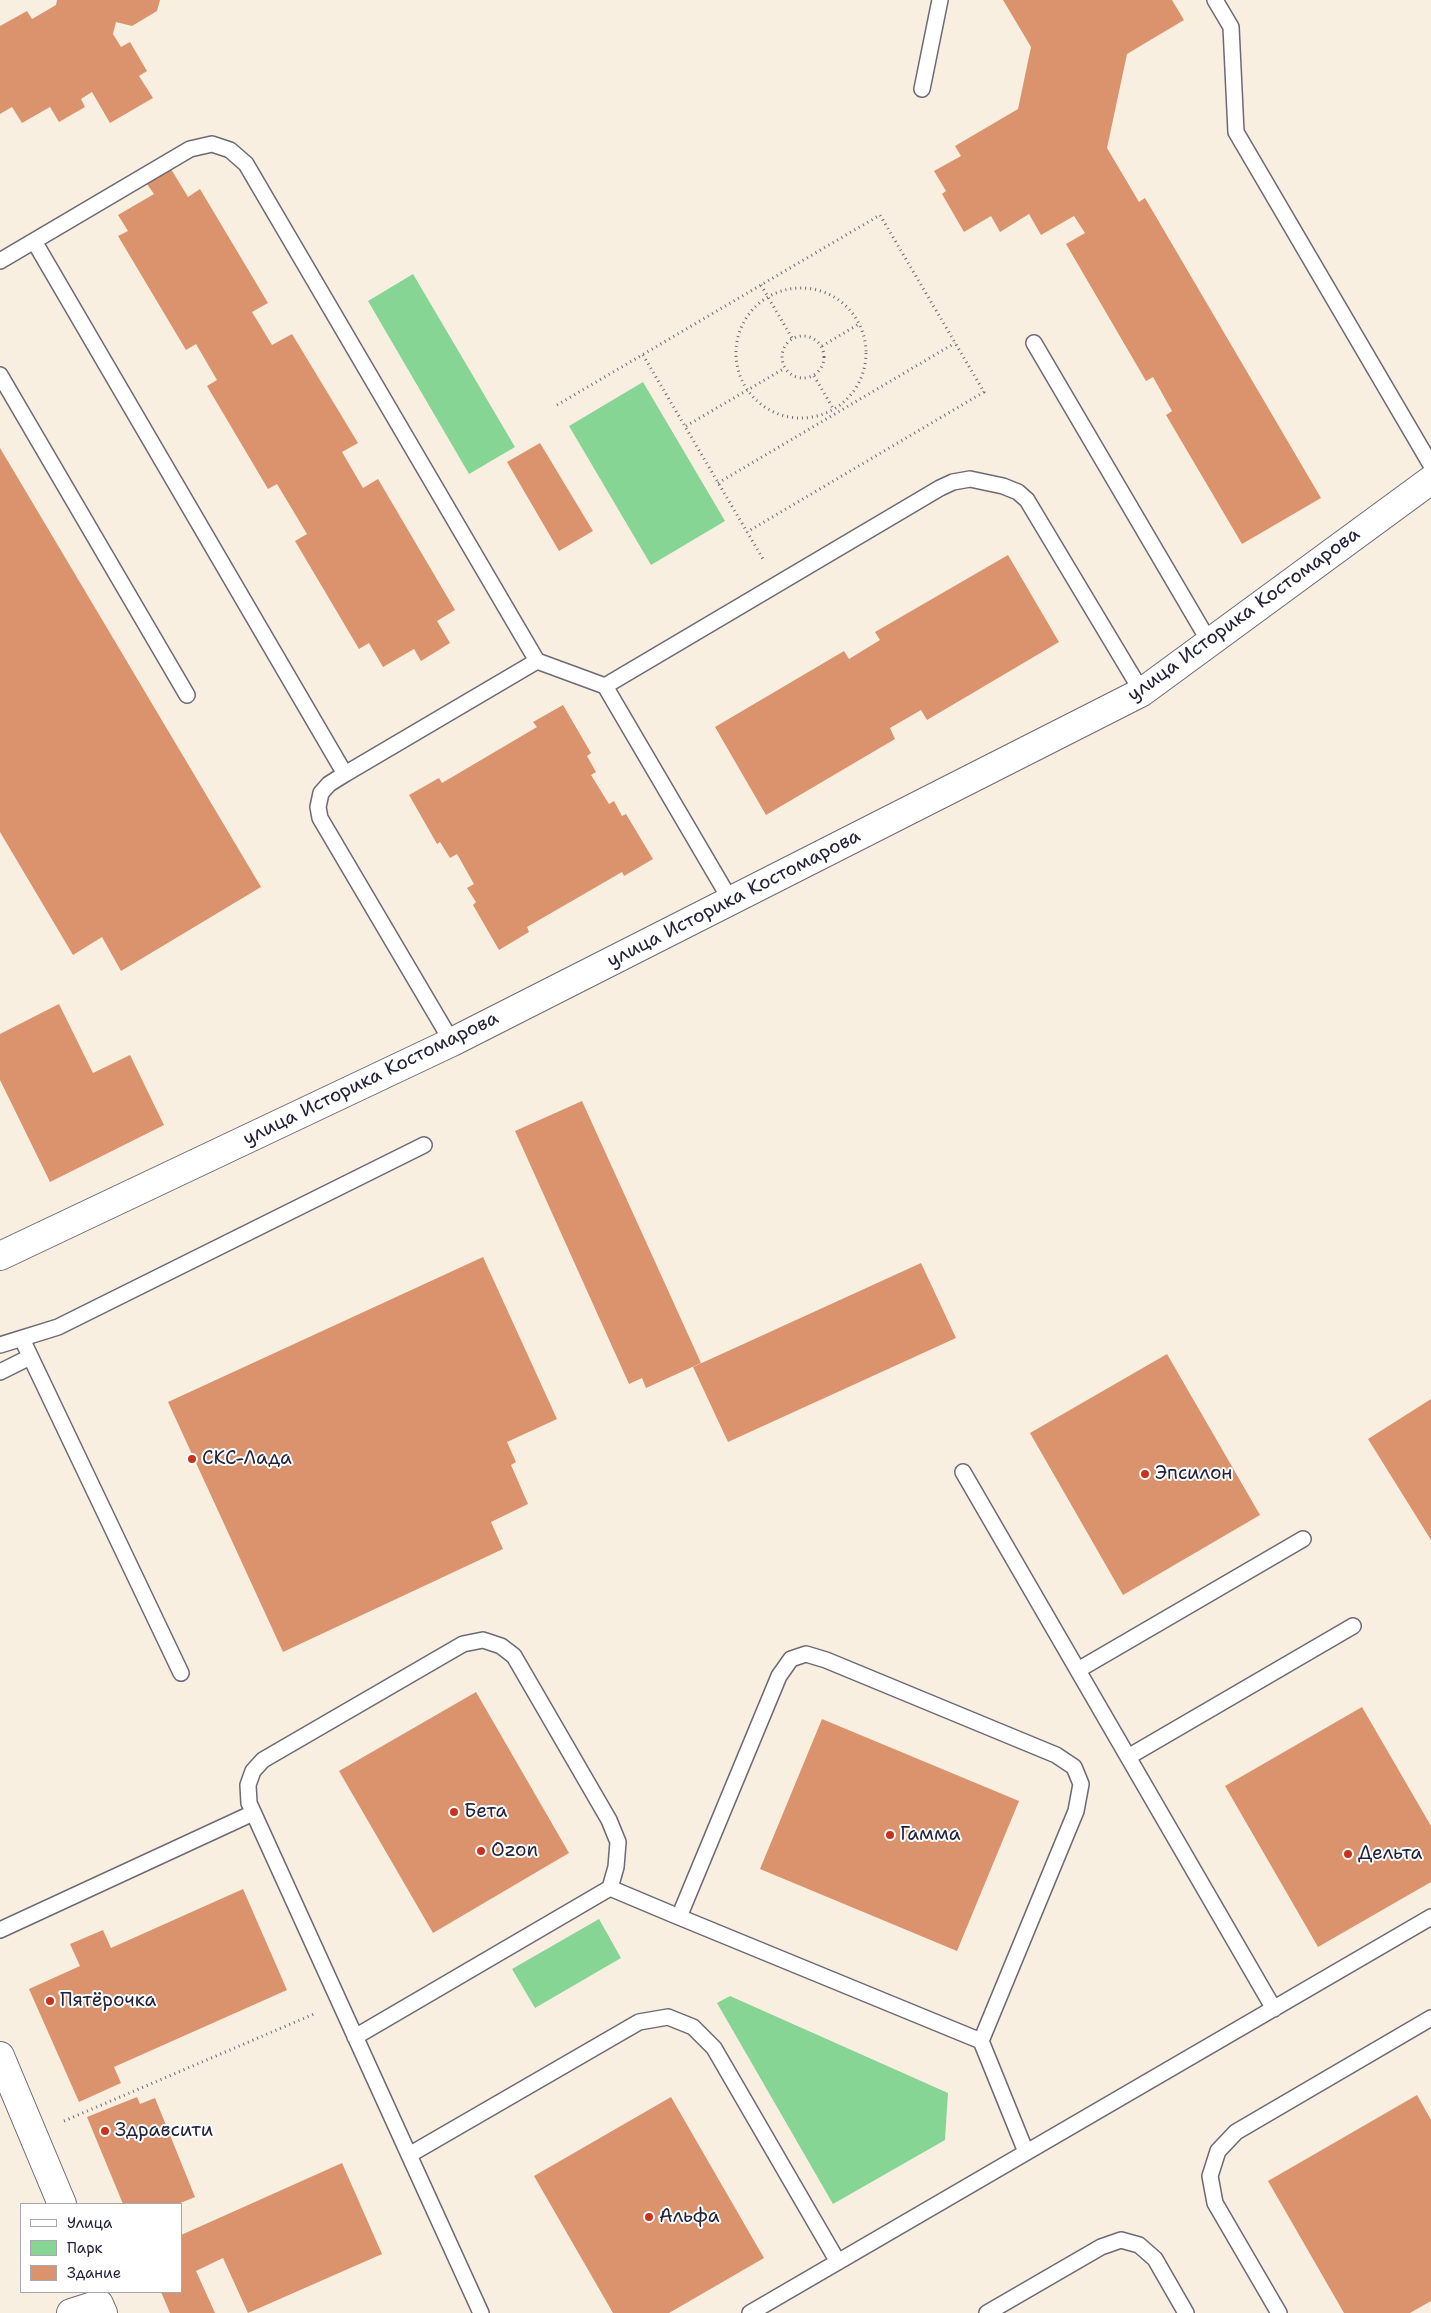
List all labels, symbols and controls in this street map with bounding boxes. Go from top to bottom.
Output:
street label: улица Историка Костомарова [1123,523,1365,707]
street label: улица Историка Костомарова [603,825,865,973]
street label: улица Историка Костомарова [240,1007,502,1151]
place label: СКС-Лада [202,1448,292,1470]
marker: СКС-Лада [186,1453,198,1465]
place label: Эпсилон [1155,1463,1233,1485]
marker: Эпсилон [1139,1468,1151,1480]
place label: Бета [464,1801,507,1823]
marker: Бета [448,1806,460,1818]
place label: Гамма [900,1824,961,1846]
marker: Гамма [884,1829,896,1841]
place label: Ozon [491,1840,538,1862]
place label: Дельта [1358,1843,1422,1865]
marker: Ozon [475,1845,487,1857]
marker: Дельта [1342,1848,1354,1860]
place label: Пятёрочка [60,1990,156,2012]
marker: Пятёрочка [44,1995,56,2007]
place label: Здравсити [115,2120,213,2142]
marker: Здравсити [99,2125,111,2137]
legend [20,2203,182,2293]
place label: Альфа [659,2206,720,2228]
marker: Альфа [643,2211,655,2223]
text: Улица [67,2213,112,2233]
text: Парк [67,2238,103,2258]
text: Здание [67,2263,121,2283]

